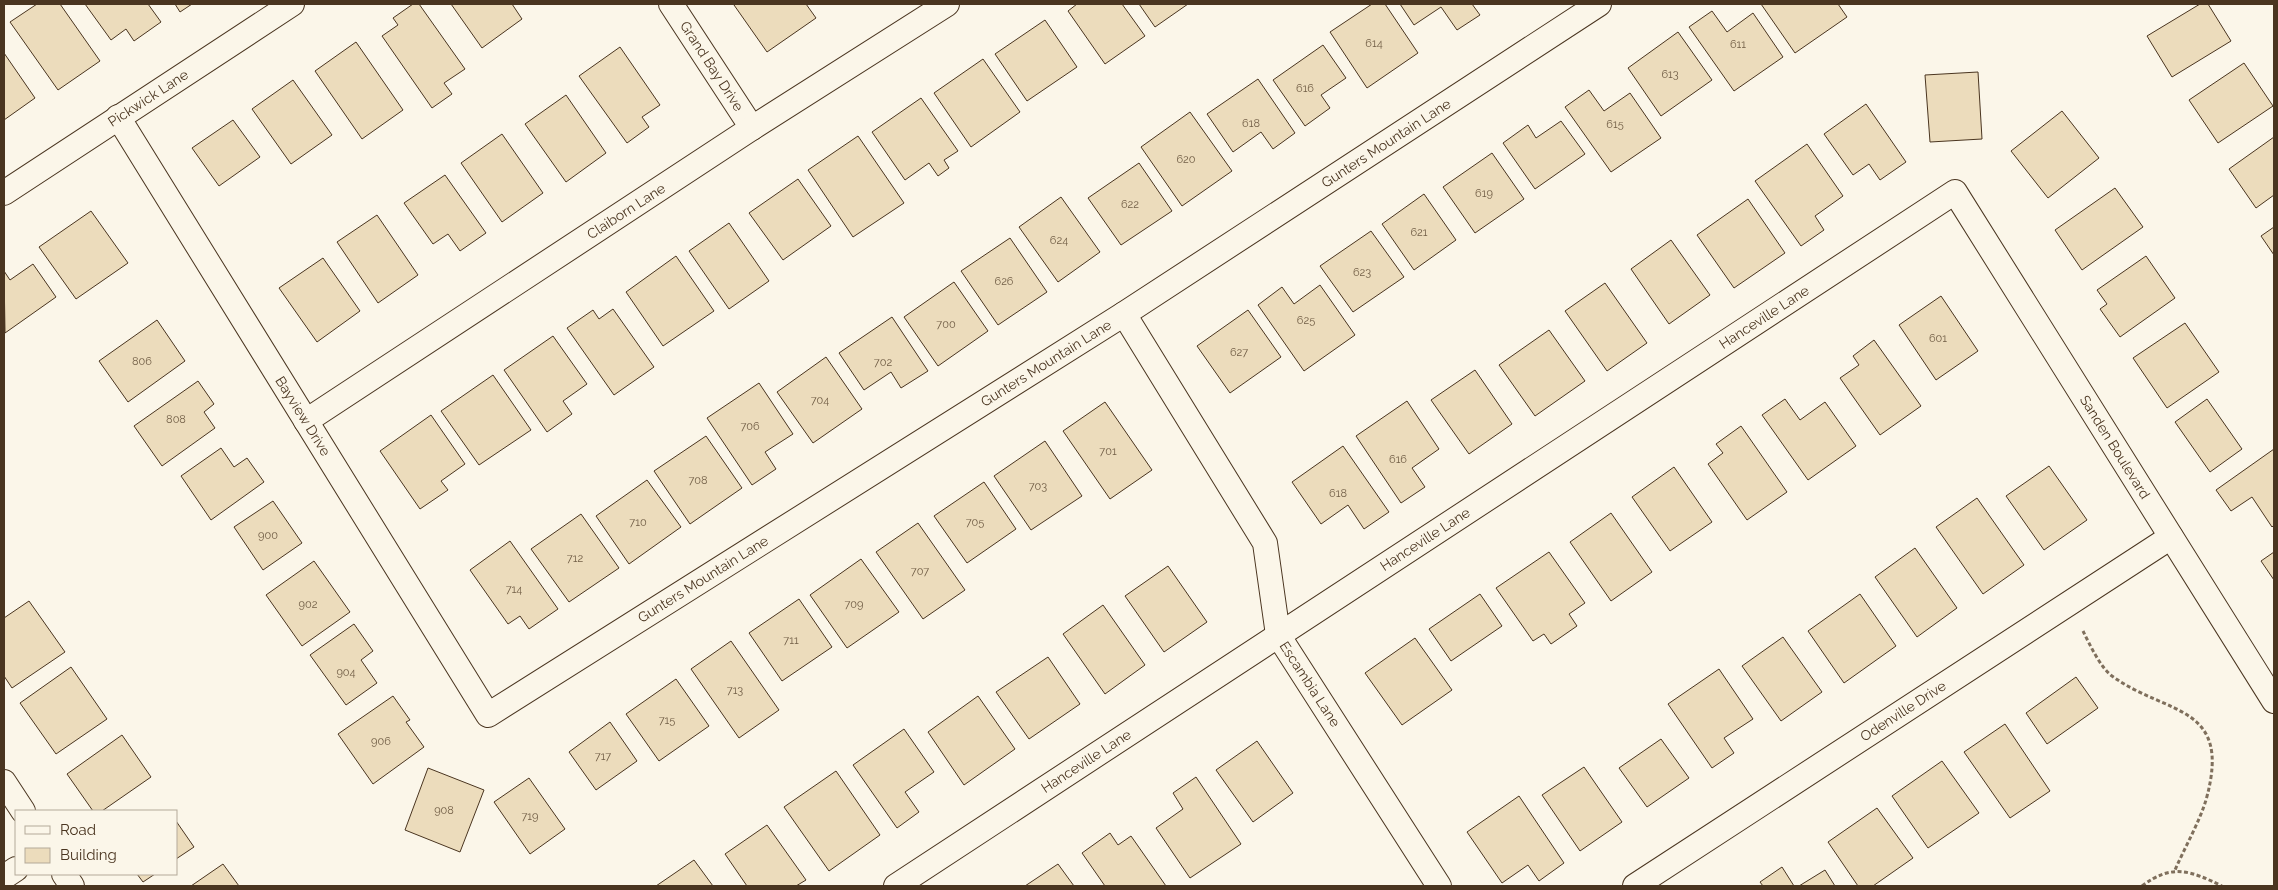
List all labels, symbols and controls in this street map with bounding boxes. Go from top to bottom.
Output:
street label: Grand Bay Drive [677,18,747,114]
house number: 614 [1365,37,1383,50]
house number: 611 [1730,38,1746,51]
street label: Pickwick Lane [105,66,191,130]
house number: 613 [1661,68,1679,81]
house number: 616 [1296,82,1314,95]
street label: Gunters Mountain Lane [1318,95,1454,191]
house number: 618 [1242,117,1260,130]
house number: 615 [1606,118,1624,131]
house number: 620 [1176,153,1196,166]
street label: Claiborn Lane [584,180,668,242]
house number: 619 [1475,187,1493,200]
house number: 622 [1121,198,1139,211]
house number: 621 [1410,226,1428,239]
house number: 624 [1050,234,1068,247]
house number: 623 [1353,266,1371,279]
house number: 626 [995,275,1014,288]
street label: Hanceville Lane [1716,282,1812,352]
house number: 625 [1297,314,1315,327]
street label: Gunters Mountain Lane [978,316,1114,410]
house number: 700 [936,318,956,331]
house number: 601 [1929,332,1947,345]
house number: 627 [1230,346,1248,359]
house number: 806 [132,355,152,368]
house number: 702 [874,356,892,369]
street label: Bayview Drive [272,373,334,459]
street label: Sanden Boulevard [2077,392,2153,502]
house number: 704 [811,394,829,407]
house number: 808 [166,413,186,426]
house number: 706 [740,420,760,433]
house number: 701 [1099,445,1117,458]
house number: 616 [1389,453,1407,466]
house number: 708 [688,474,708,487]
house number: 703 [1029,480,1047,493]
house number: 618 [1329,487,1347,500]
street label: Hanceville Lane [1377,504,1473,574]
house number: 710 [629,516,647,529]
house number: 705 [966,516,984,529]
house number: 900 [258,529,278,542]
street label: Gunters Mountain Lane [635,532,771,626]
house number: 712 [567,552,583,565]
house number: 707 [911,565,929,578]
house number: 714 [506,583,522,596]
house number: 902 [299,598,318,611]
house number: 709 [844,598,864,611]
house number: 711 [783,634,799,647]
street label: Escambia Lane [1276,638,1344,730]
house number: 904 [336,666,356,679]
street label: Odenville Drive [1857,677,1949,745]
house number: 713 [727,684,743,697]
house number: 715 [659,714,675,727]
street label: Hanceville Lane [1038,726,1134,796]
house number: 906 [371,735,391,748]
house number: 717 [595,750,611,763]
house number: 908 [434,804,454,817]
legend [15,810,178,875]
house number: 719 [521,810,539,823]
text: Road [60,821,96,839]
text: Building [60,846,117,864]

